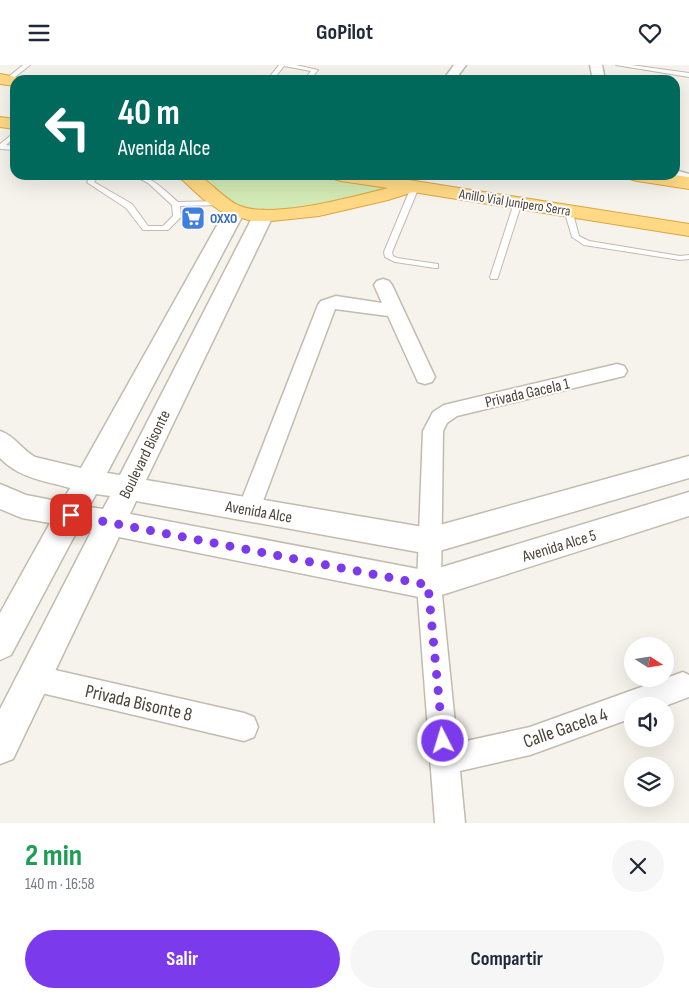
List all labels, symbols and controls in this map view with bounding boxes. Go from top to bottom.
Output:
icon: menu [25,19,53,47]
text: GoPilot [316,19,373,46]
icon: heart [636,19,664,47]
text: 40 m [118,92,180,135]
icon: left [35,95,100,160]
text: Avenida Alce [118,135,210,162]
street label: Anillo Vial Junípero Serra [457,185,572,220]
supermarket icon: OXXO [180,205,206,231]
place label: OXXO [210,210,237,227]
street label: Privada Gacela 1 [483,374,572,412]
street label: Boulevard Bisonte [116,407,175,502]
pin [50,494,92,536]
street label: Avenida Alce [223,497,293,528]
icon: arrive [57,501,85,529]
street label: Avenida Alce 5 [519,526,599,567]
north arrow [624,637,674,687]
map controls [624,637,674,807]
street label: Privada Bisonte 8 [83,680,194,727]
button: sound [624,697,674,747]
street label: Calle Gacela 4 [520,703,611,754]
position arrow [416,714,468,766]
button: layers [624,757,674,807]
text: 2 min [25,838,82,874]
button: close [612,840,664,892]
text: 140 m · 16:58 [25,875,95,894]
button: Salir [25,930,340,988]
button: Compartir [350,930,664,988]

